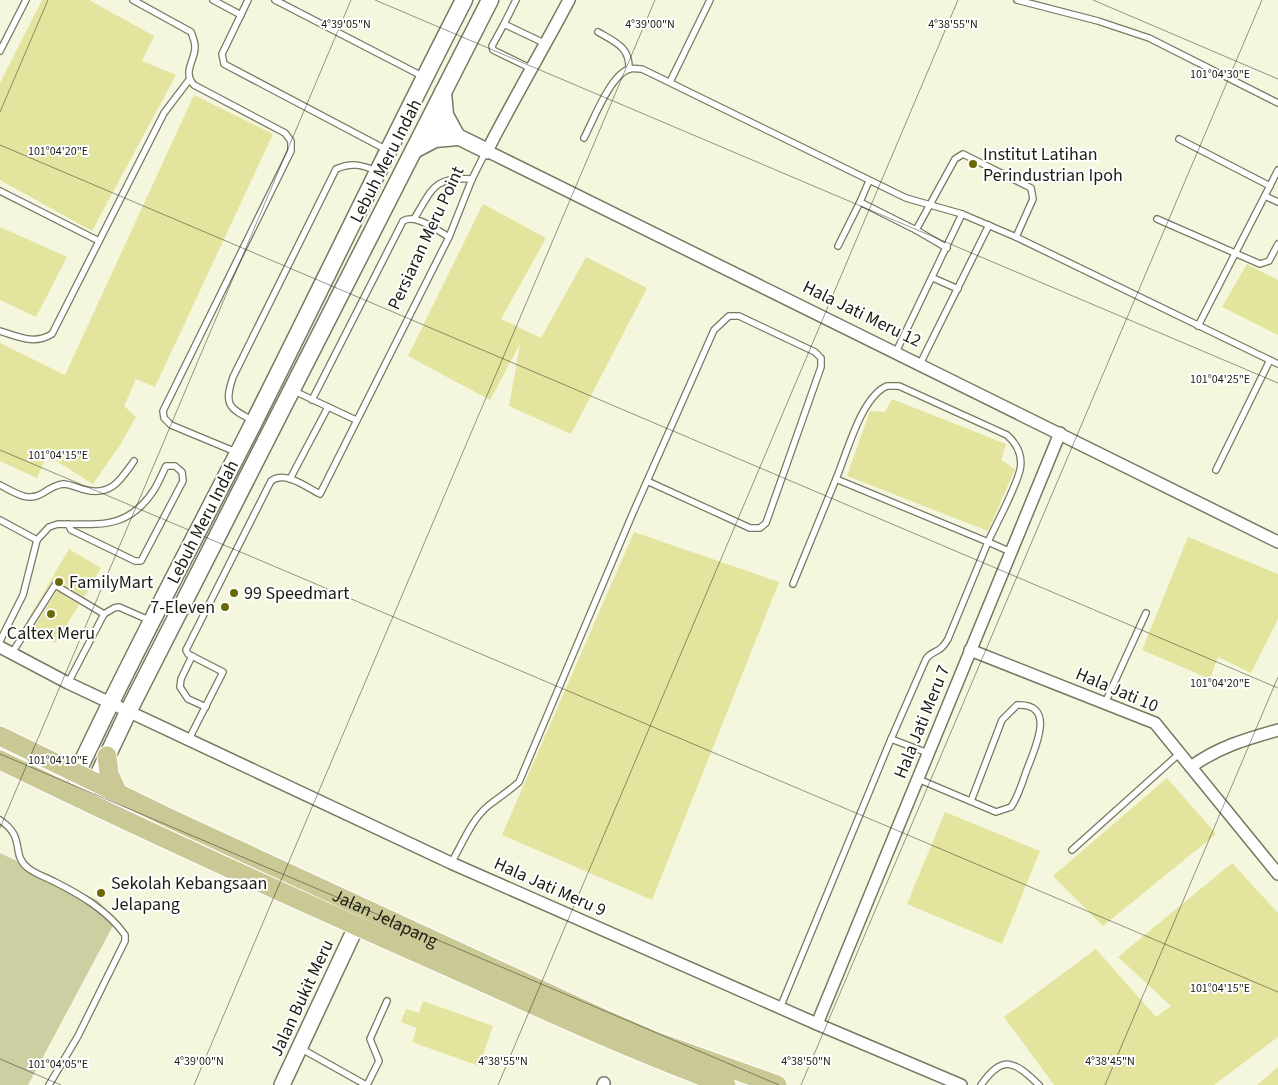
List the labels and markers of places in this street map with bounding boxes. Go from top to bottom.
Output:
place label: Institut Latihan Perindustrian Ipoh [983,142,1123,188]
marker: Institut Latihan Perindustrian Ipoh [967,158,979,170]
place label: FamilyMart [69,570,153,595]
marker: FamilyMart [53,576,65,588]
place label: 99 Speedmart [244,581,349,606]
marker: 99 Speedmart [228,587,240,599]
place label: 7-Eleven [150,595,215,620]
marker: 7-Eleven [219,601,231,613]
marker: Caltex Meru [45,608,57,620]
place label: Caltex Meru [7,621,95,646]
place label: Sekolah Kebangsaan Jelapang [111,871,267,917]
marker: Sekolah Kebangsaan Jelapang [95,887,107,899]

